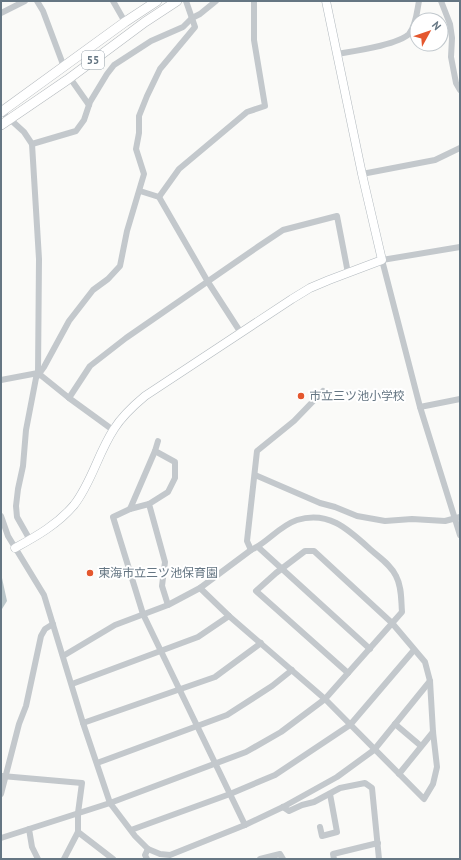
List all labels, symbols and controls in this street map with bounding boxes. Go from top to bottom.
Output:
north arrow [409,12,449,52]
text: N [429,18,444,33]
road number: 55 [82,51,104,69]
place label: 市立三ツ池小学校 [309,388,405,403]
marker: 市立三ツ池小学校 [296,391,306,401]
place label: 東海市立三ツ池保育園 [98,565,218,580]
marker: 東海市立三ツ池保育園 [85,568,95,578]

